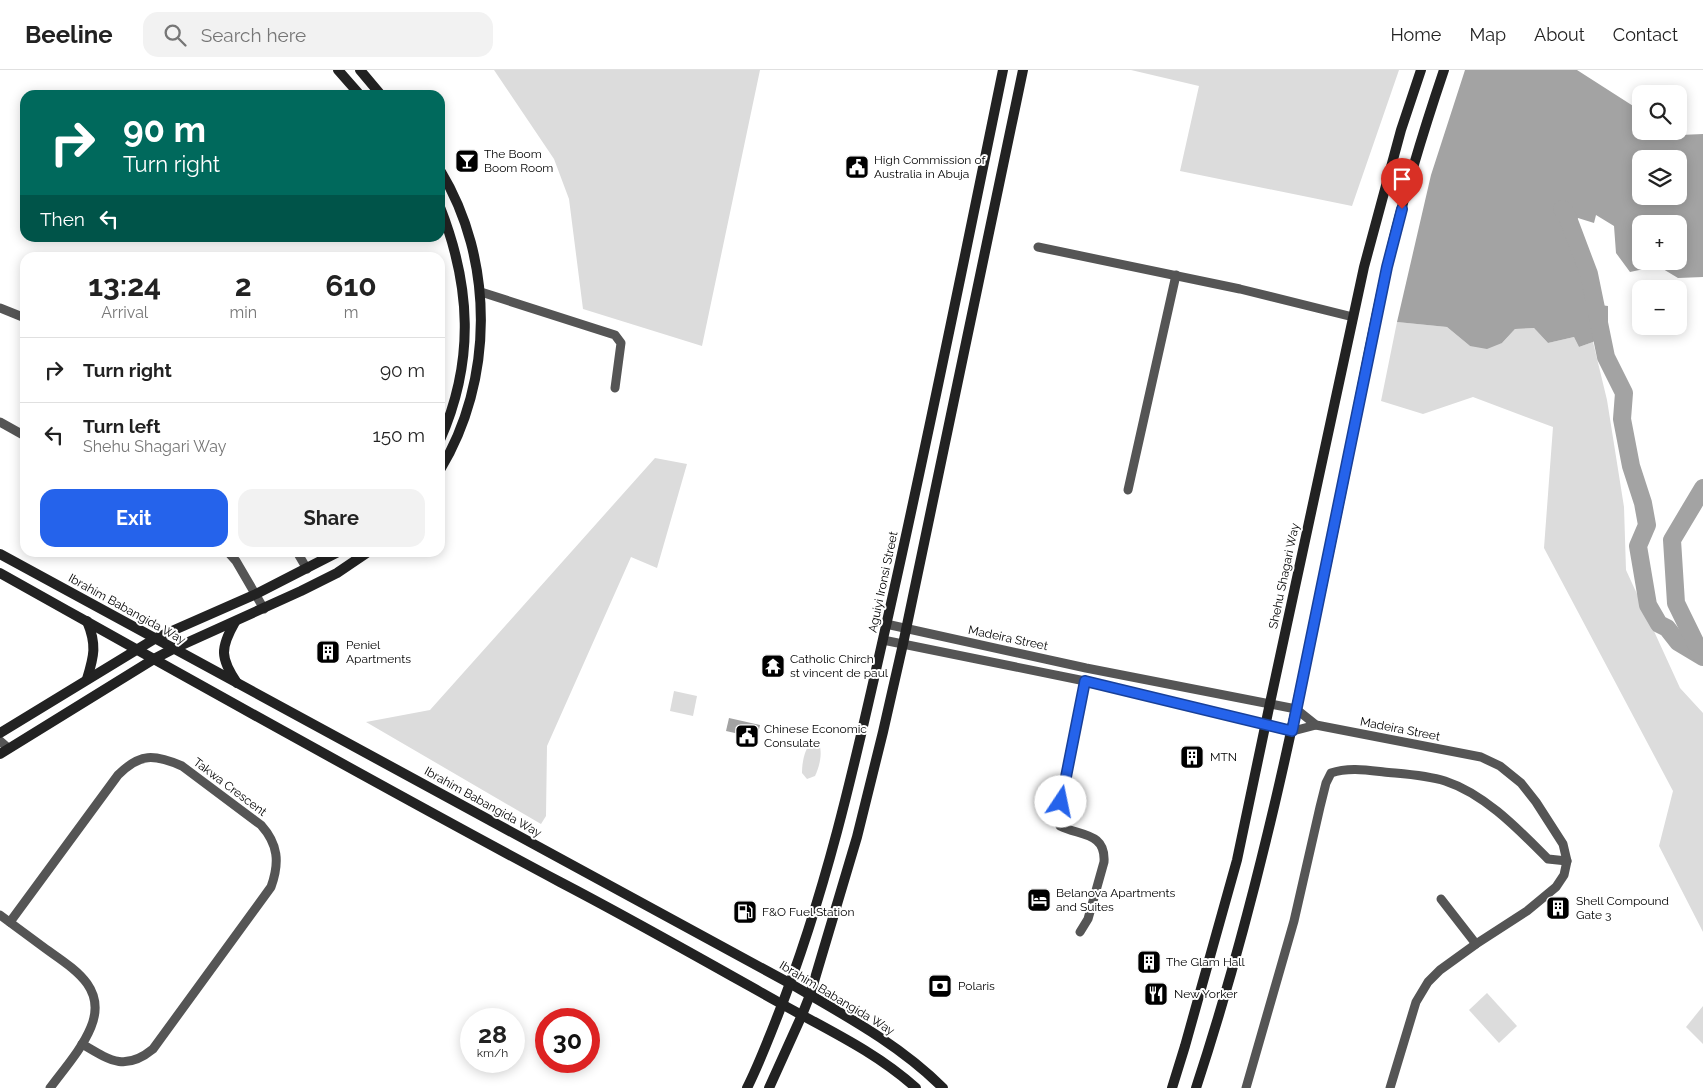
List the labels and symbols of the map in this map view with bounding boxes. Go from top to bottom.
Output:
place label: The Boom Boom Room [484,147,553,175]
bar icon: The Boom Boom Room [454,148,480,174]
place label: High Commission of Australia in Abuja [874,153,986,181]
public building icon: High Commission of Australia in Abuja [844,154,870,180]
pin [1381,158,1423,209]
street label: Shehu Shagari Way [1266,521,1302,630]
street label: Aguiyi Ironsi Street [865,530,901,634]
street label: Ibrahim Babangida Way [66,571,188,647]
street label: Madeira Street [967,623,1049,653]
place label: Peniel Apartments [346,638,411,666]
building icon: Peniel Apartments [315,639,341,665]
place label: Catholic Chirch st vincent de paul [790,652,889,680]
temple icon: Catholic Chirch st vincent de paul [760,653,786,679]
street label: Madeira Street [1359,714,1441,744]
place label: Chinese Economic Consulate [764,722,867,750]
public building icon: Chinese Economic Consulate [734,723,760,749]
building icon: MTN [1179,744,1205,770]
place label: MTN [1210,750,1237,764]
street label: Takwa Crescent [191,755,269,819]
street label: Ibrahim Babangida Way [422,764,544,840]
position arrow [1034,775,1086,827]
place label: Belanova Apartments and Suites [1056,886,1176,914]
hotel icon: Belanova Apartments and Suites [1026,887,1052,913]
place label: Shell Compound Gate 3 [1576,894,1669,922]
building icon: Shell Compound Gate 3 [1545,895,1571,921]
fuel station icon: F&O Fuel Station [732,899,758,925]
place label: F&O Fuel Station [762,905,854,919]
building icon: The Glam Hall [1136,949,1162,975]
place label: The Glam Hall [1166,955,1246,969]
street label: Ibrahim Babangida Way [777,958,897,1038]
bank icon: Polaris [927,973,953,999]
place label: Polaris [958,979,995,993]
restaurant icon: New Yorker [1143,981,1169,1007]
place label: New Yorker [1174,987,1238,1001]
speed limit sign: 30 [535,1008,600,1073]

